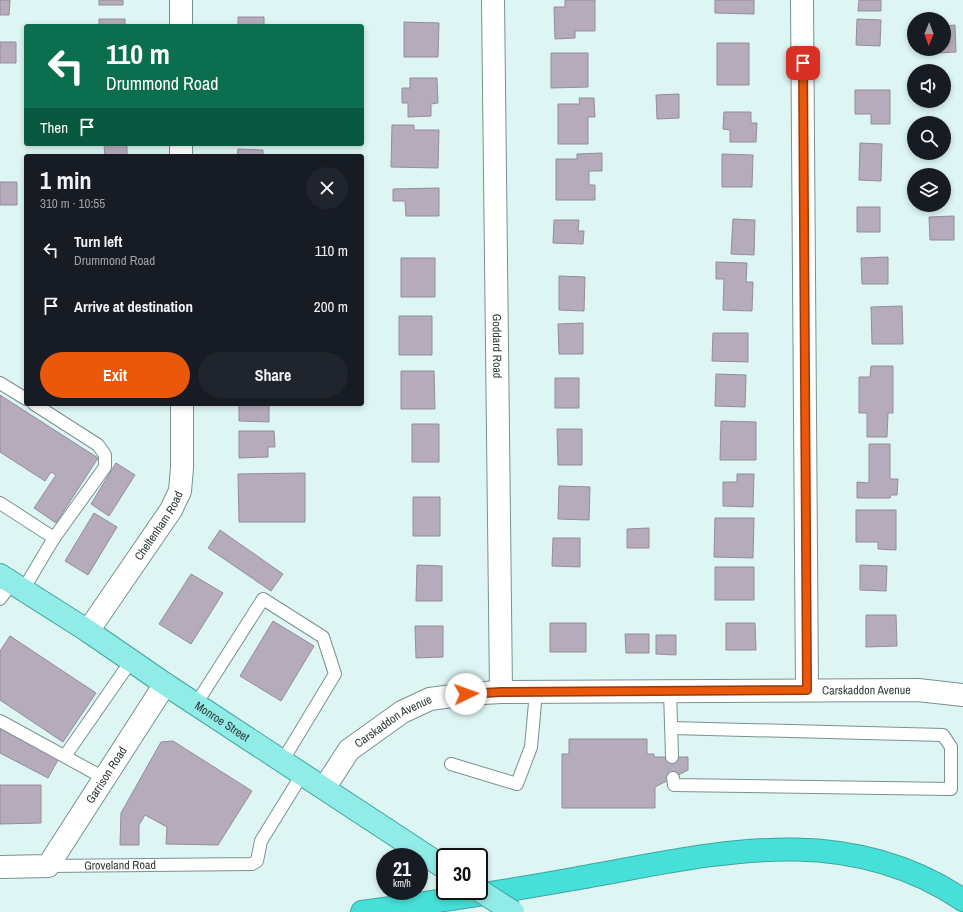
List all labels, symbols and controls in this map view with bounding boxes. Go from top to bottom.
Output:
north arrow [907,12,951,56]
map controls [907,12,951,212]
text: 110 m [106,35,170,73]
icon: left [40,40,92,92]
pin [786,46,820,80]
icon: arrive [792,52,814,74]
button: sound [907,64,951,108]
text: Drummond Road [106,71,218,96]
icon: arrive [76,116,98,138]
button: search [907,116,951,160]
text: Then [40,117,68,138]
text: 1 min [40,164,91,196]
button: close [306,167,348,209]
button: layers [907,168,951,212]
text: 310 m · 10:55 [40,195,105,212]
text: Turn left [74,231,122,252]
icon: left [40,239,62,261]
text: 110 m [315,240,348,261]
text: Drummond Road [74,252,155,269]
icon: arrive [40,295,62,317]
text: Arrive at destination [74,296,193,317]
text: 200 m [314,296,348,317]
street label: Goddard Road [489,314,505,378]
button: Exit [40,352,190,398]
button: Share [198,352,348,398]
street label: Cheltenham Road [131,488,187,564]
position arrow [445,673,487,715]
street label: Carskaddon Avenue [822,682,911,698]
street label: Carskaddon Avenue [351,691,434,751]
street label: Monroe Street [191,698,253,745]
street label: Garrison Road [82,744,131,807]
speed limit sign: 30 [436,848,488,900]
text: 21 [393,855,411,882]
street label: Groveland Road [84,857,156,874]
text: km/h [393,877,411,890]

